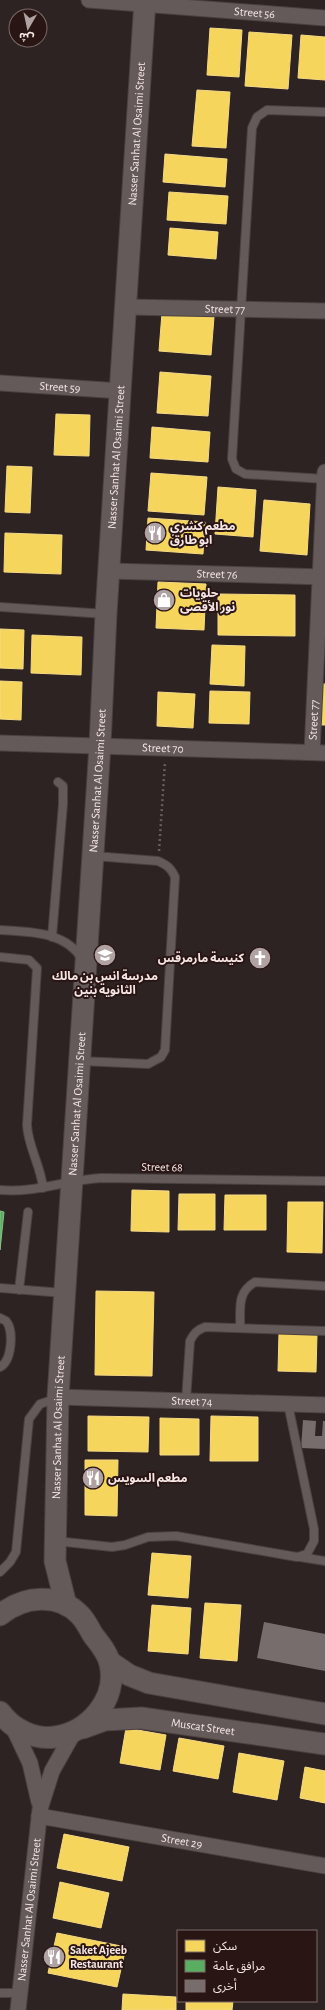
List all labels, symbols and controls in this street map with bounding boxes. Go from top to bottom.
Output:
street label: Street 56 [234,5,276,20]
north arrow [8,8,48,48]
text: ش [18,30,35,44]
street label: Nasser Sanhat Al Osaimi Street [126,62,147,206]
street label: Street 77 [205,303,245,315]
street label: Street 59 [39,380,81,394]
street label: Nasser Sanhat Al Osaimi Street [105,385,127,529]
restaurant icon: مطعم كشري ابو طارق [142,520,168,546]
place label: مطعم كشري ابو طارق [170,520,235,547]
street label: Street 76 [196,567,238,581]
shop icon: حلويات نور الأقصى [151,587,177,613]
place label: حلويات نور الأقصى [180,587,236,614]
street label: Street 77 [307,700,320,740]
street label: Nasser Sanhat Al Osaimi Street [87,708,108,853]
street label: Street 70 [142,741,184,755]
school or university icon: مدرسة انس بن مالك الثانوية بنين [92,942,118,968]
church icon: كنيسة مارمرقس [247,945,273,971]
place label: كنيسة مارمرقس [158,951,245,965]
place label: مدرسة انس بن مالك الثانوية بنين [52,969,158,997]
street label: Nasser Sanhat Al Osaimi Street [66,1032,87,1176]
street label: Street 68 [141,1161,183,1173]
street label: Nasser Sanhat Al Osaimi Street [50,1355,67,1499]
street label: Street 74 [171,1394,213,1408]
restaurant icon: مطعم السويس [80,1465,106,1491]
place label: مطعم السويس [108,1472,187,1487]
street label: Muscat Street [170,1716,236,1737]
street label: Street 29 [160,1831,204,1851]
street label: Nasser Sanhat Al Osaimi Street [15,1837,43,1982]
legend [177,1930,317,2002]
text: سكن [213,1940,237,1953]
restaurant icon: Saket Ajeeb Restaurant [41,1944,67,1970]
place label: Saket Ajeeb Restaurant [70,1944,127,1970]
text: مرافق عامة [213,1960,265,1974]
text: أخرى [213,1978,237,1993]

